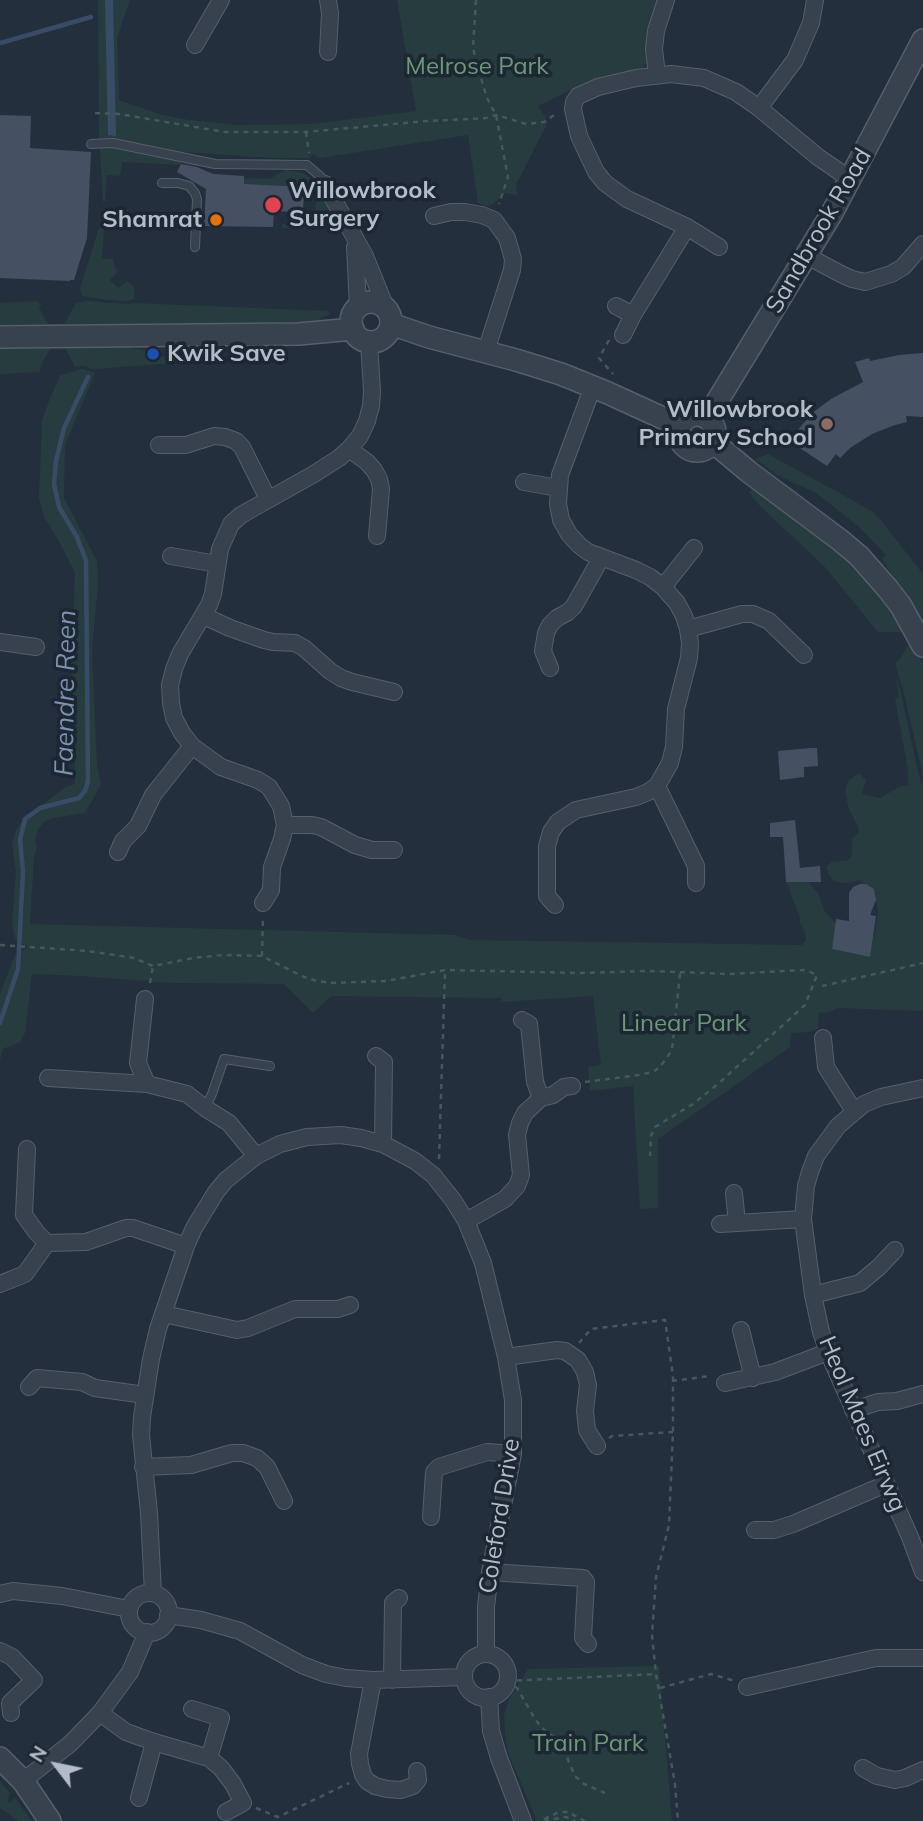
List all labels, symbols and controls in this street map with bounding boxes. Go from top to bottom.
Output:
park label: Melrose Park [405,53,549,81]
street label: Sandbrook Road [760,143,878,319]
place label: Willowbrook Surgery [289,177,436,233]
marker: Willowbrook Surgery [263,195,283,215]
place label: Shamrat [102,206,202,234]
marker: Shamrat [208,212,224,228]
place label: Kwik Save [167,340,286,368]
marker: Kwik Save [145,346,161,362]
place label: Willowbrook Primary School [639,396,813,452]
marker: Willowbrook Primary School [819,416,835,432]
water label: Faendre Reen [49,610,83,776]
park label: Linear Park [621,1010,747,1038]
street label: Heol Maes Eirwg [812,1332,912,1516]
street label: Coleford Drive [474,1436,526,1596]
north arrow [21,1730,91,1800]
park label: Train Park [532,1730,644,1758]
text: N [24,1741,52,1766]

